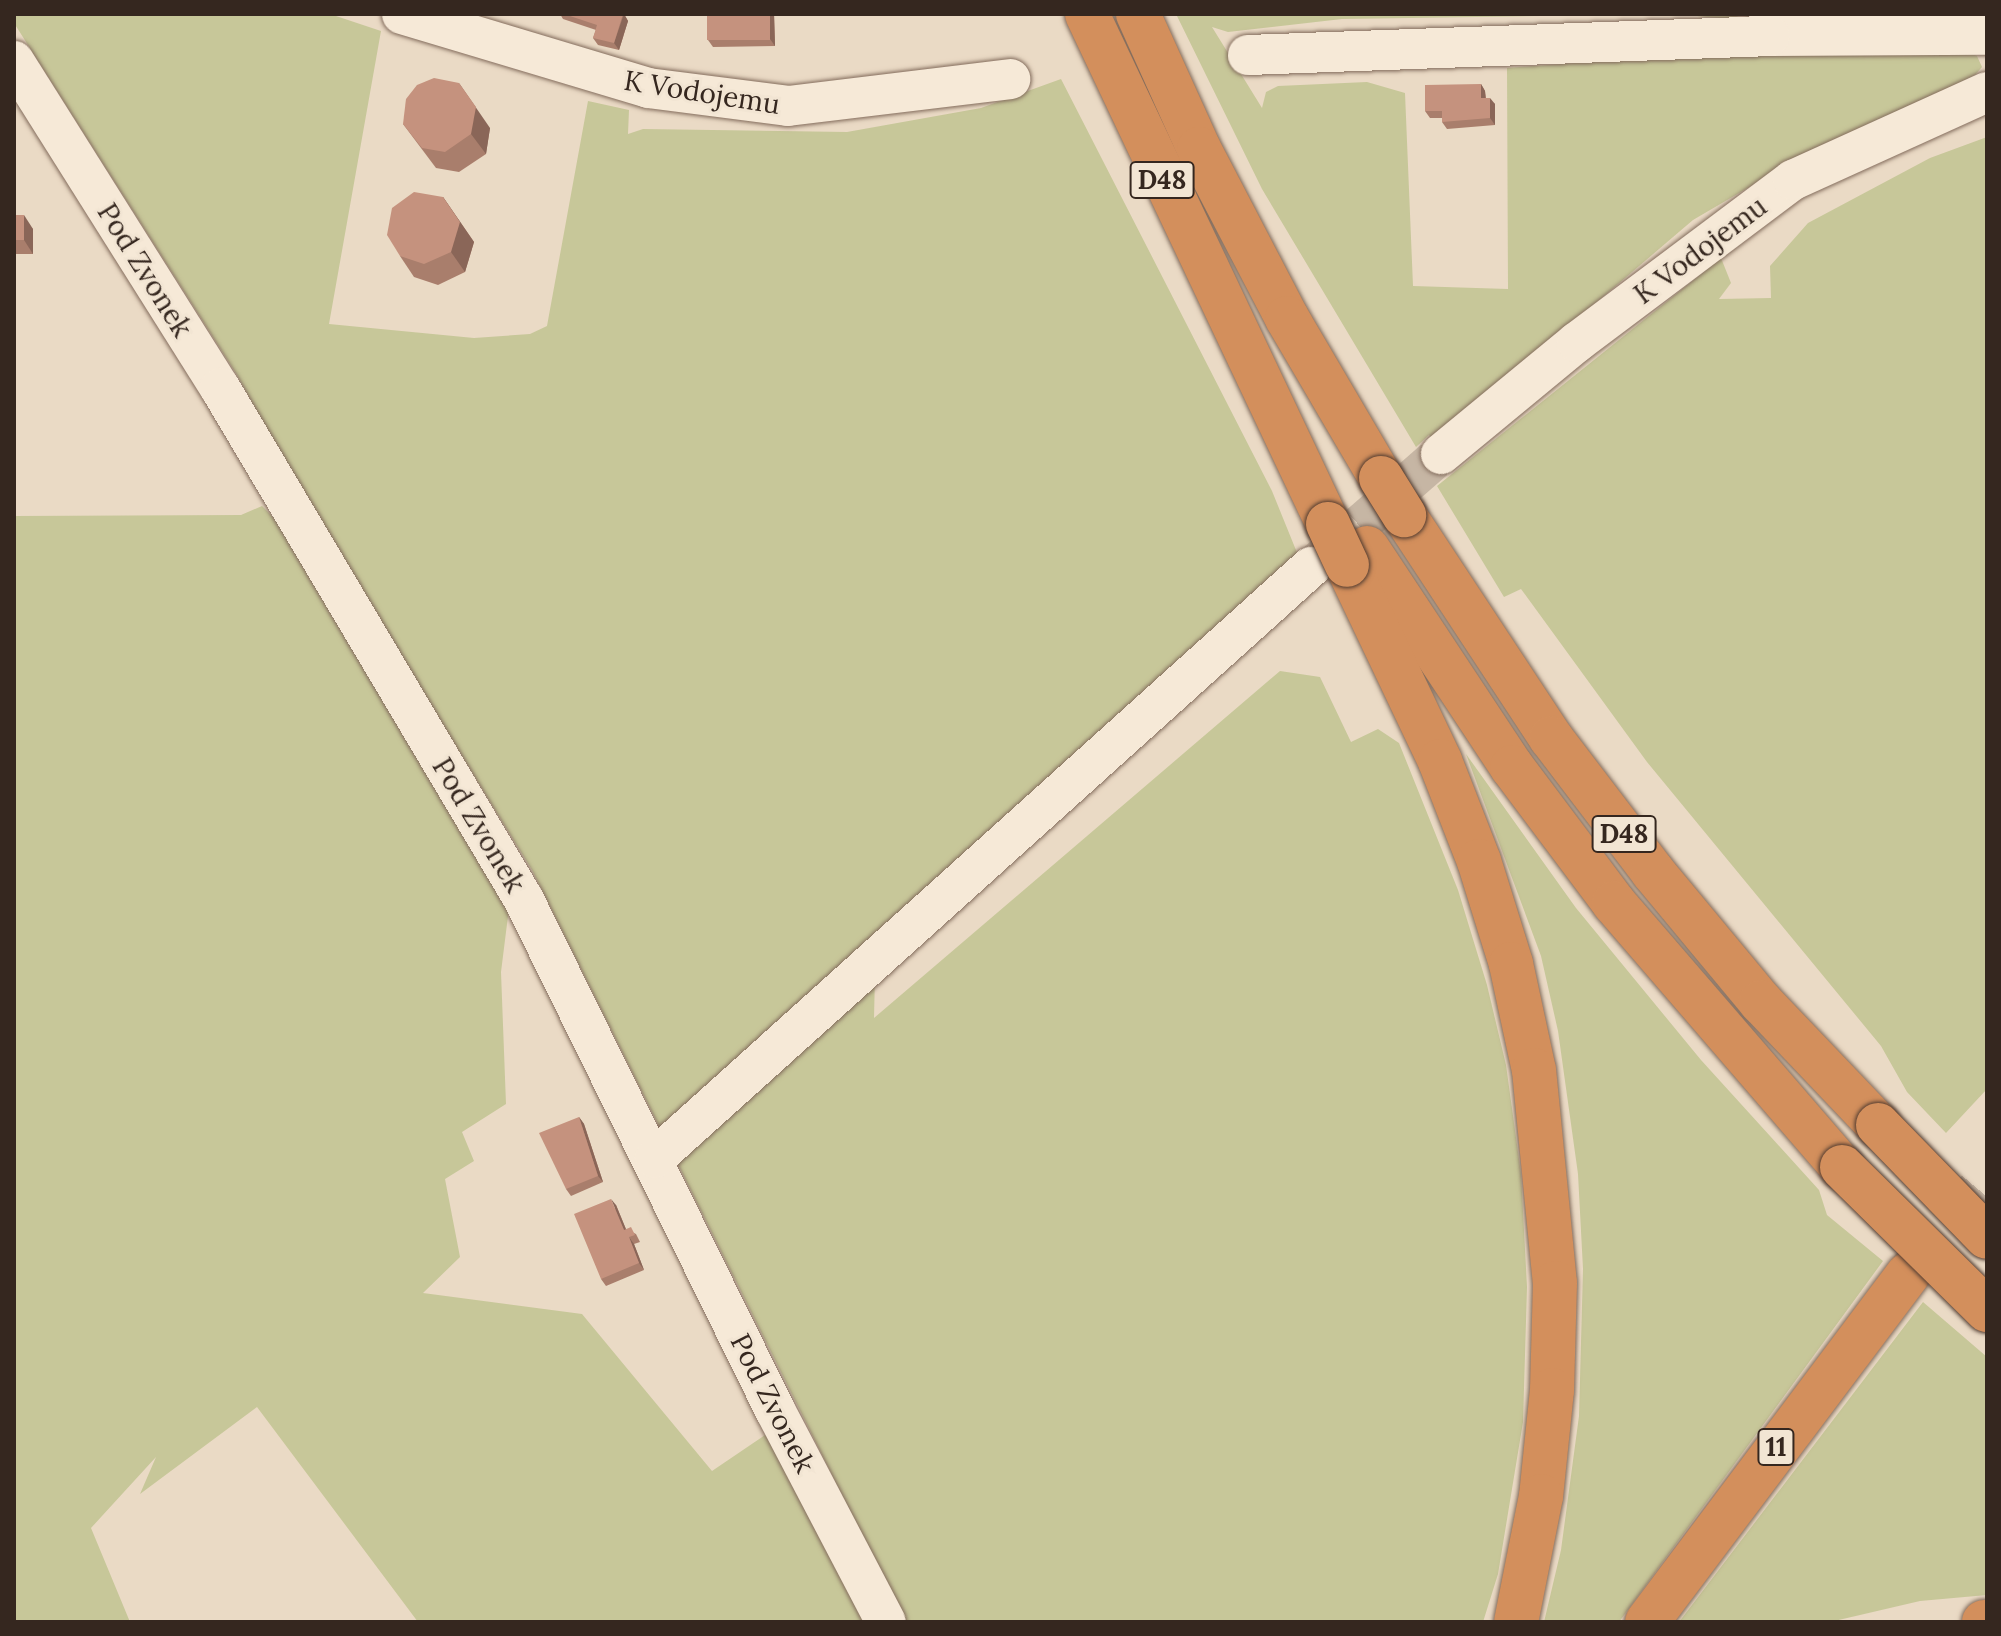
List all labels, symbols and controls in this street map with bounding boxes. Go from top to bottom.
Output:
street label: K Vodojemu [622,63,782,121]
road number: D48 [1128,158,1196,202]
street label: K Vodojemu [1627,189,1773,311]
street label: Pod Zvonek [91,197,199,343]
street label: Pod Zvonek [426,751,532,899]
road number: D48 [1590,812,1658,856]
street label: Pod Zvonek [724,1328,822,1478]
road number: 11 [1756,1425,1796,1469]

